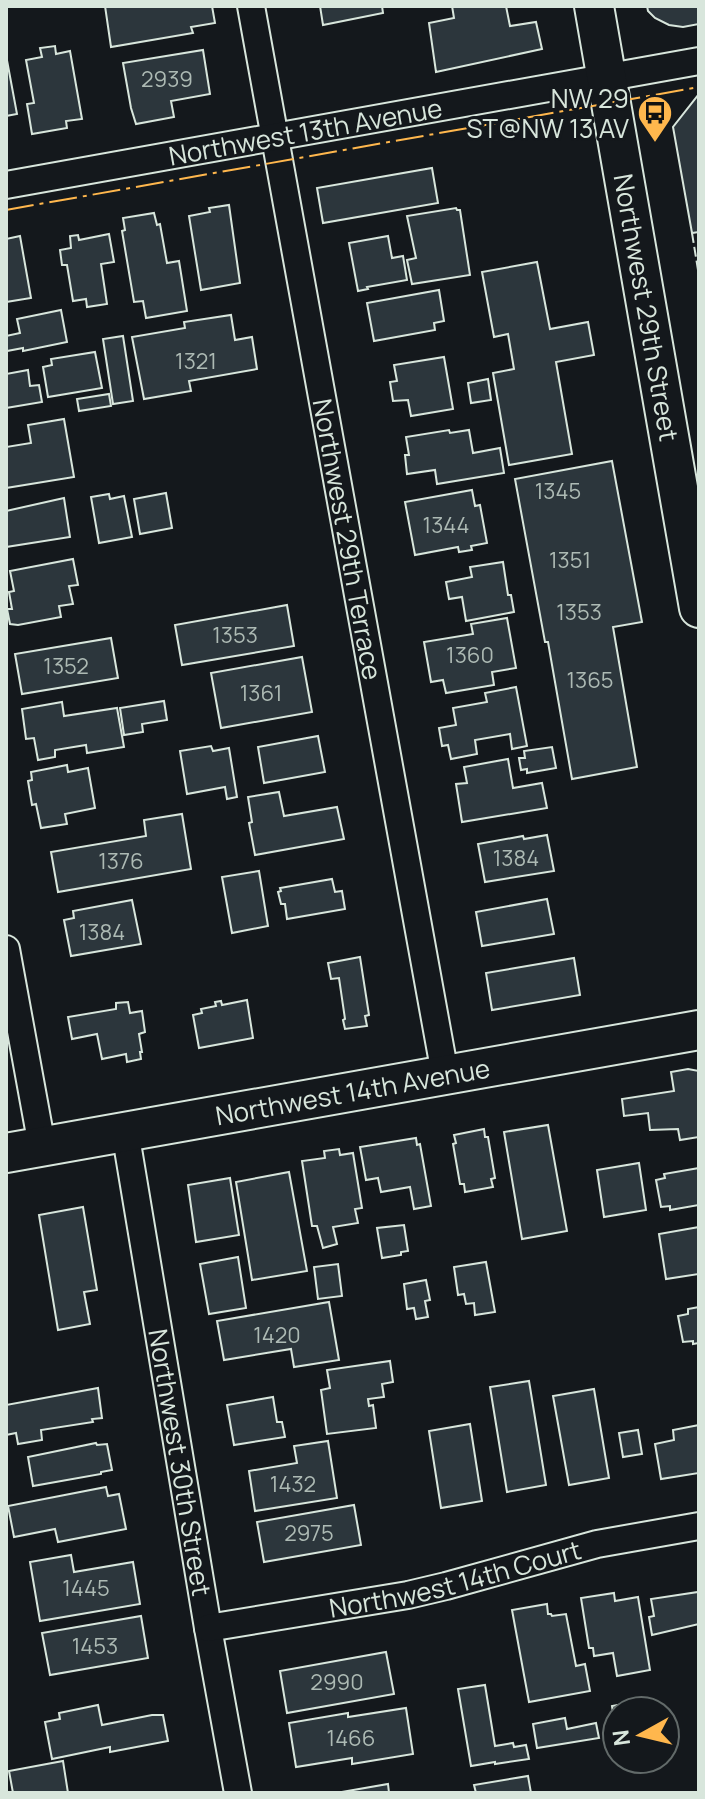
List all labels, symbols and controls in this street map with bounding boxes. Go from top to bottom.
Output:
house number: 2939 [141,64,193,94]
place label: NW 29 ST@NW 13 AV [467,80,629,146]
street label: Northwest 13th Avenue [166,89,445,174]
bus stop icon: NW 29 ST@NW 13 AV [636,94,674,144]
street label: Northwest 29th Street [606,171,688,444]
house number: 1321 [175,346,217,376]
street label: Northwest 29th Terrace [305,396,391,683]
house number: 1345 [535,476,581,506]
house number: 1344 [423,510,469,540]
house number: 1351 [549,545,591,575]
house number: 1353 [556,597,602,627]
house number: 1353 [212,620,258,650]
house number: 1360 [446,640,494,670]
house number: 1352 [43,651,89,681]
house number: 1365 [566,665,614,695]
house number: 1361 [240,678,282,708]
house number: 1384 [493,843,539,873]
house number: 1376 [98,846,144,876]
house number: 1384 [79,917,125,947]
street label: Northwest 14th Avenue [213,1049,493,1133]
house number: 1420 [253,1320,301,1350]
street label: Northwest 30th Street [140,1326,220,1599]
house number: 1432 [270,1469,316,1499]
house number: 2975 [284,1518,334,1548]
street label: Northwest 14th Court [326,1531,585,1626]
house number: 1445 [62,1573,110,1603]
house number: 1453 [72,1631,118,1661]
house number: 2990 [310,1667,364,1697]
north arrow [601,1695,681,1775]
house number: 1466 [327,1723,375,1753]
text: N [605,1728,637,1748]

